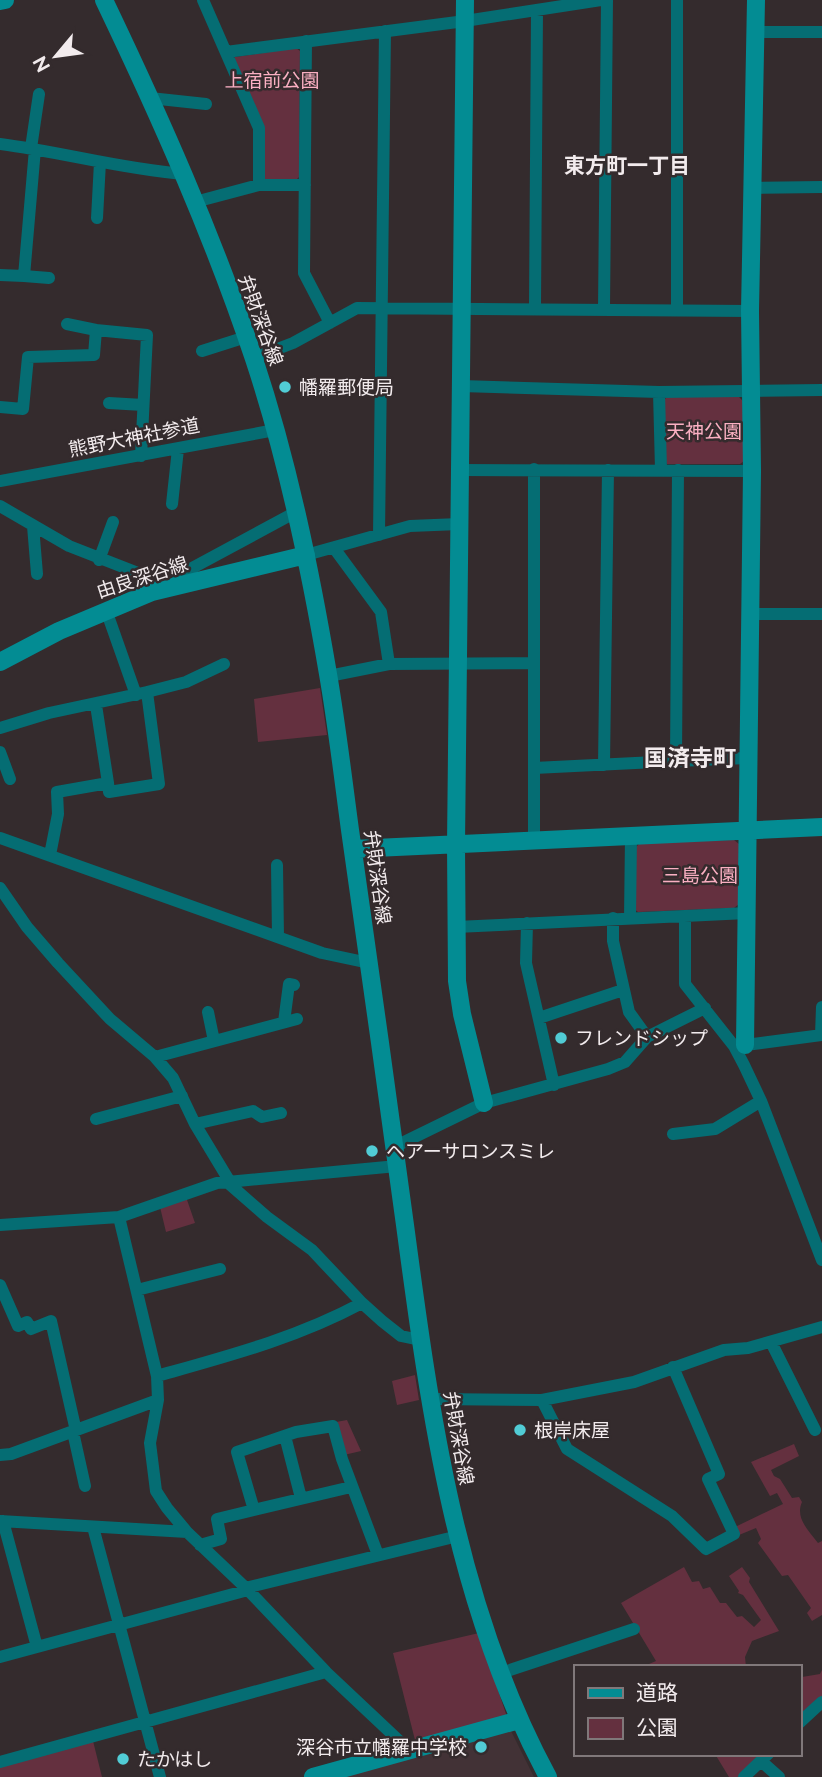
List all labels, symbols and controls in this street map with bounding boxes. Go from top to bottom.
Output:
north arrow [21,21,91,91]
text: N [28,53,54,76]
park label: 上宿前公園 [224,69,320,91]
district label: 東方町一丁目 [564,153,690,178]
street label: 弁財深谷線 [234,272,288,368]
place label: 幡羅郵便局 [299,376,394,398]
marker: 幡羅郵便局 [277,379,293,395]
street label: 熊野大神社参道 [67,414,201,460]
park label: 天神公園 [666,420,742,442]
street label: 由良深谷線 [93,552,191,602]
district label: 国済寺町 [644,744,736,771]
street label: 弁財深谷線 [360,828,396,926]
park label: 三島公園 [662,864,738,886]
place label: フレンドシップ [575,1027,708,1049]
marker: フレンドシップ [553,1030,569,1046]
place label: ヘアーサロンスミレ [386,1140,555,1162]
marker: ヘアーサロンスミレ [364,1143,380,1159]
street label: 弁財深谷線 [440,1389,478,1487]
place label: 根岸床屋 [534,1419,610,1441]
marker: 根岸床屋 [512,1422,528,1438]
legend [574,1665,801,1756]
text: 道路 [636,1680,678,1705]
text: 公園 [636,1715,678,1740]
place label: 深谷市立幡羅中学校 [296,1736,467,1758]
marker: 深谷市立幡羅中学校 [473,1739,489,1755]
place label: たかはし [137,1748,212,1770]
marker: たかはし [115,1751,131,1767]

